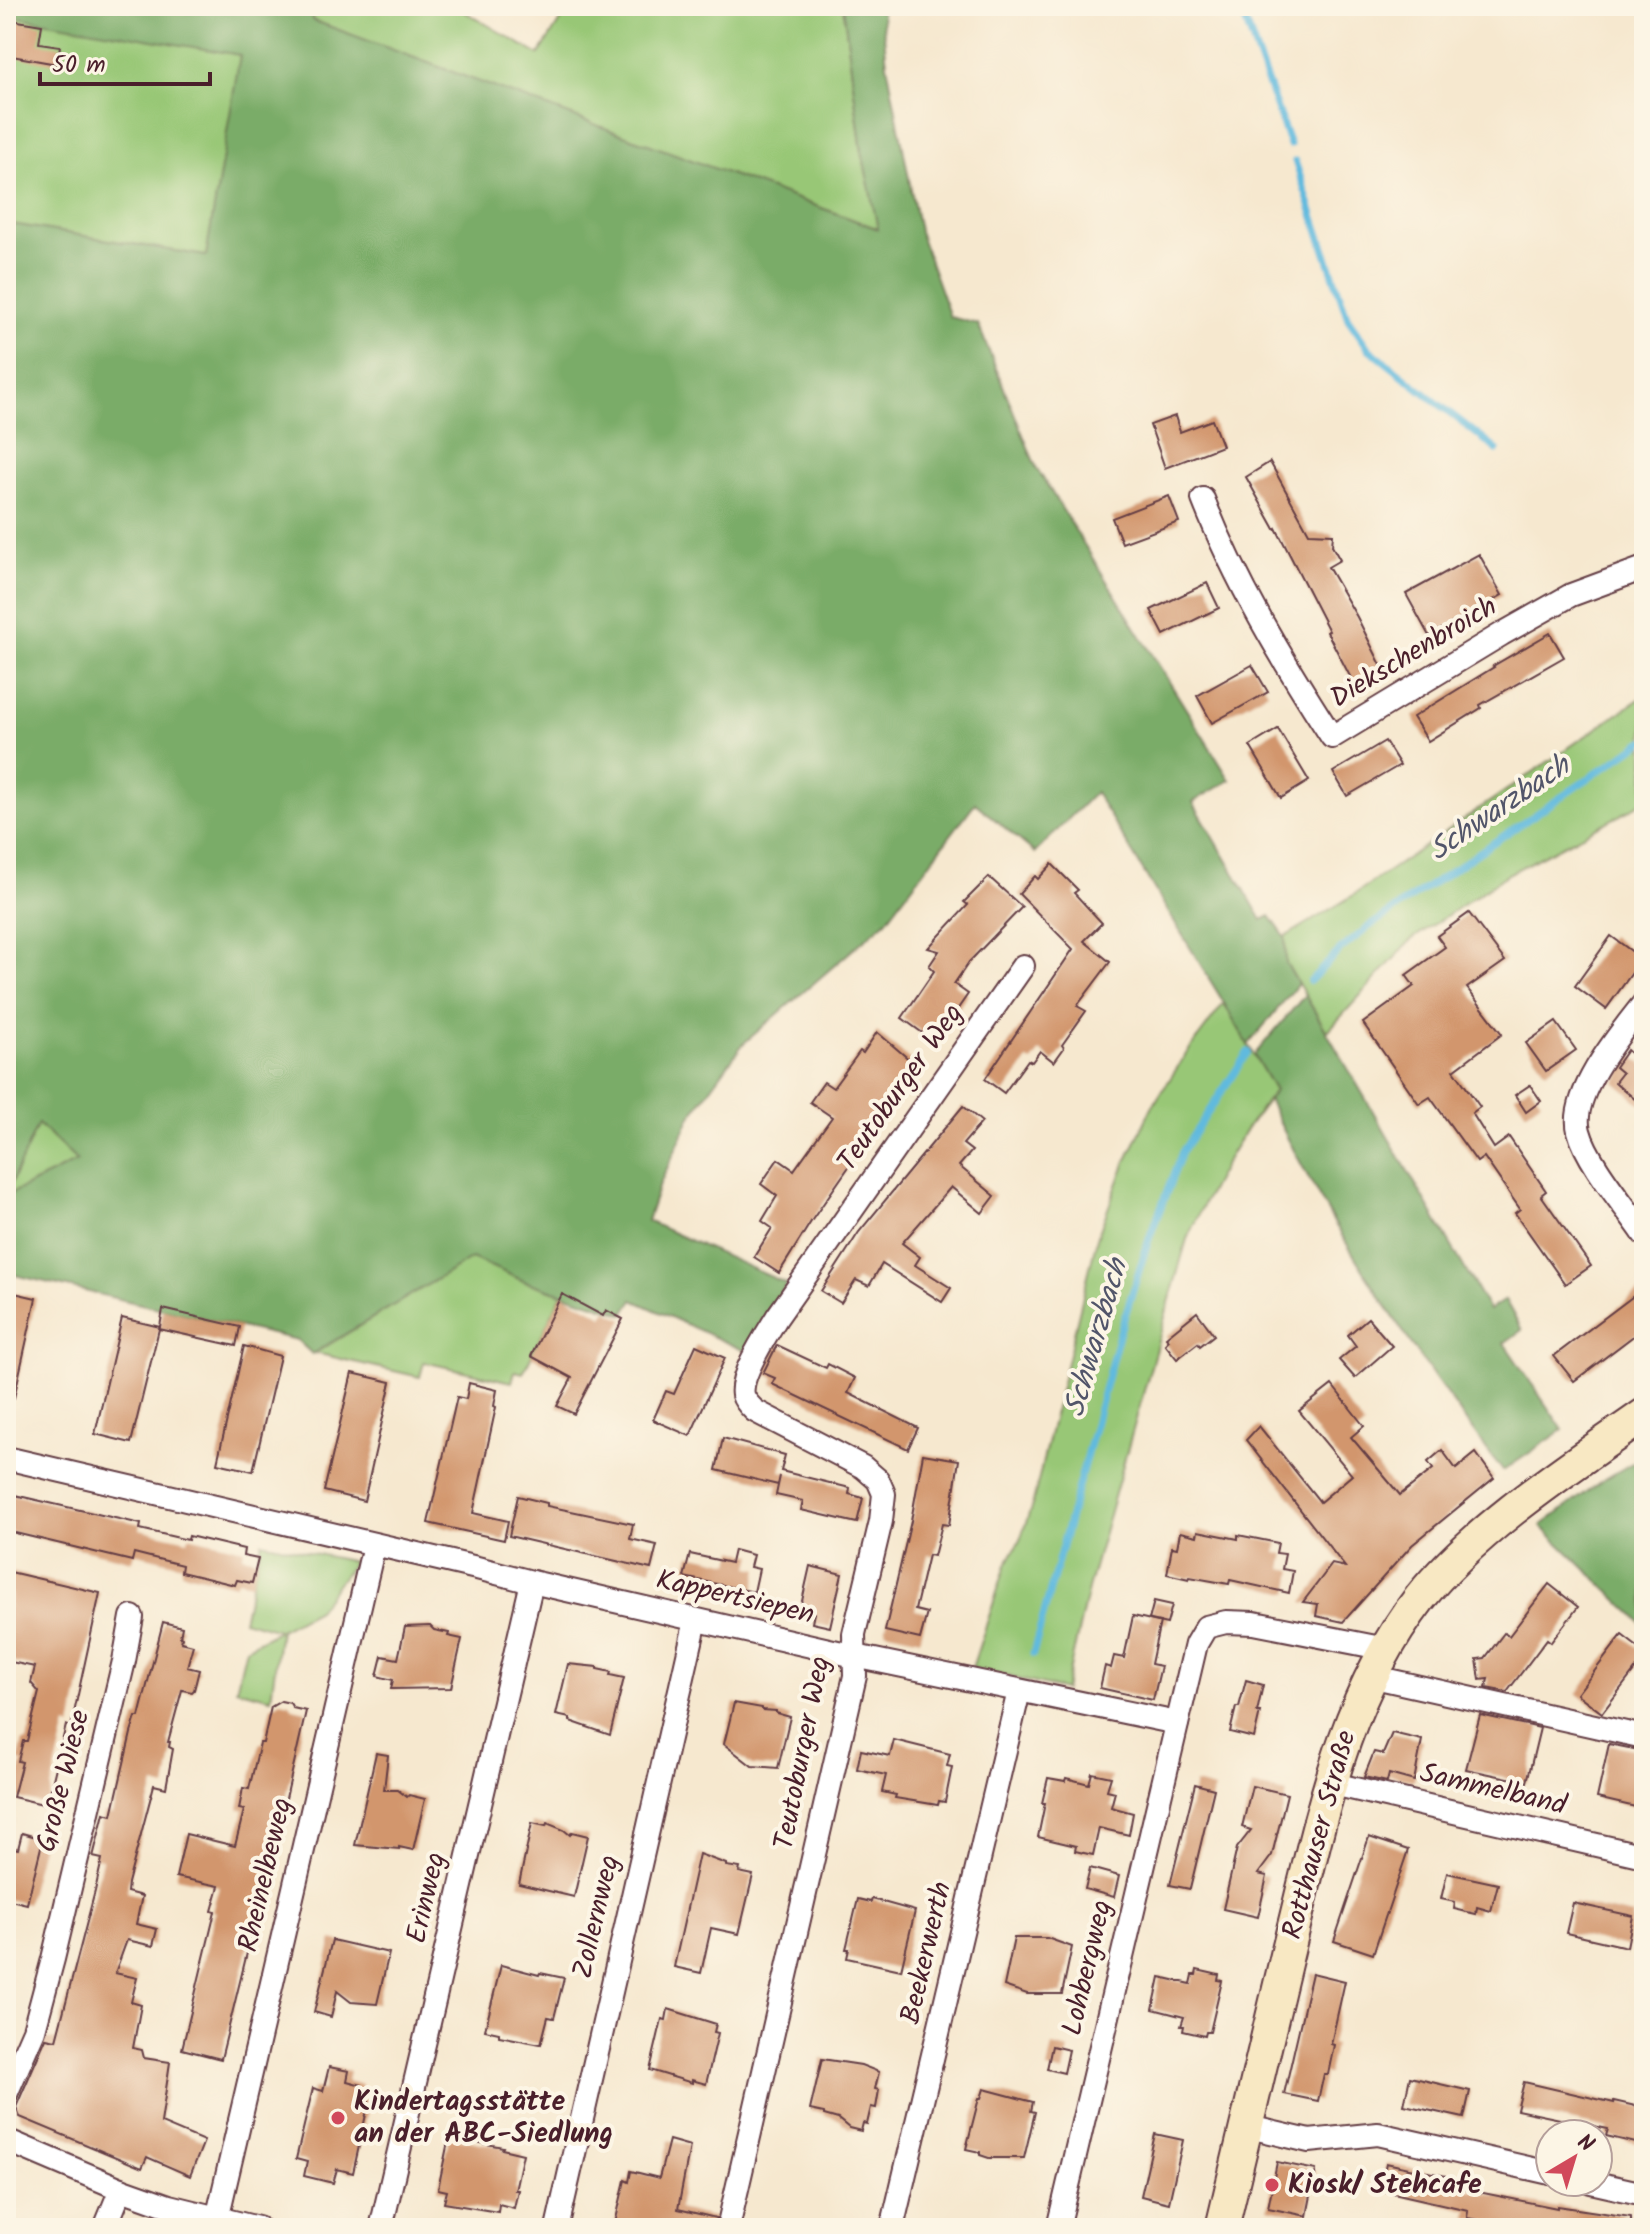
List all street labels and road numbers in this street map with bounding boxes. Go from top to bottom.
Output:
street label: Diekschenbroich [1322,585,1506,721]
street label: Teutoburger Weg [826,995,976,1181]
street label: Kappertsiepen [651,1558,819,1638]
street label: Teutoburger Weg [762,1652,844,1854]
street label: Große Wiese [25,1705,103,1857]
street label: Rotthauser Straße [1271,1725,1370,1944]
street label: Sammelband [1415,1751,1572,1829]
street label: Rheinelbeweg [226,1793,306,1957]
street label: Erinweg [395,1848,459,1948]
street label: Zollernweg [561,1851,633,1983]
street label: Beekerwerth [889,1877,965,2029]
street label: Lohbergweg [1051,1896,1125,2040]

